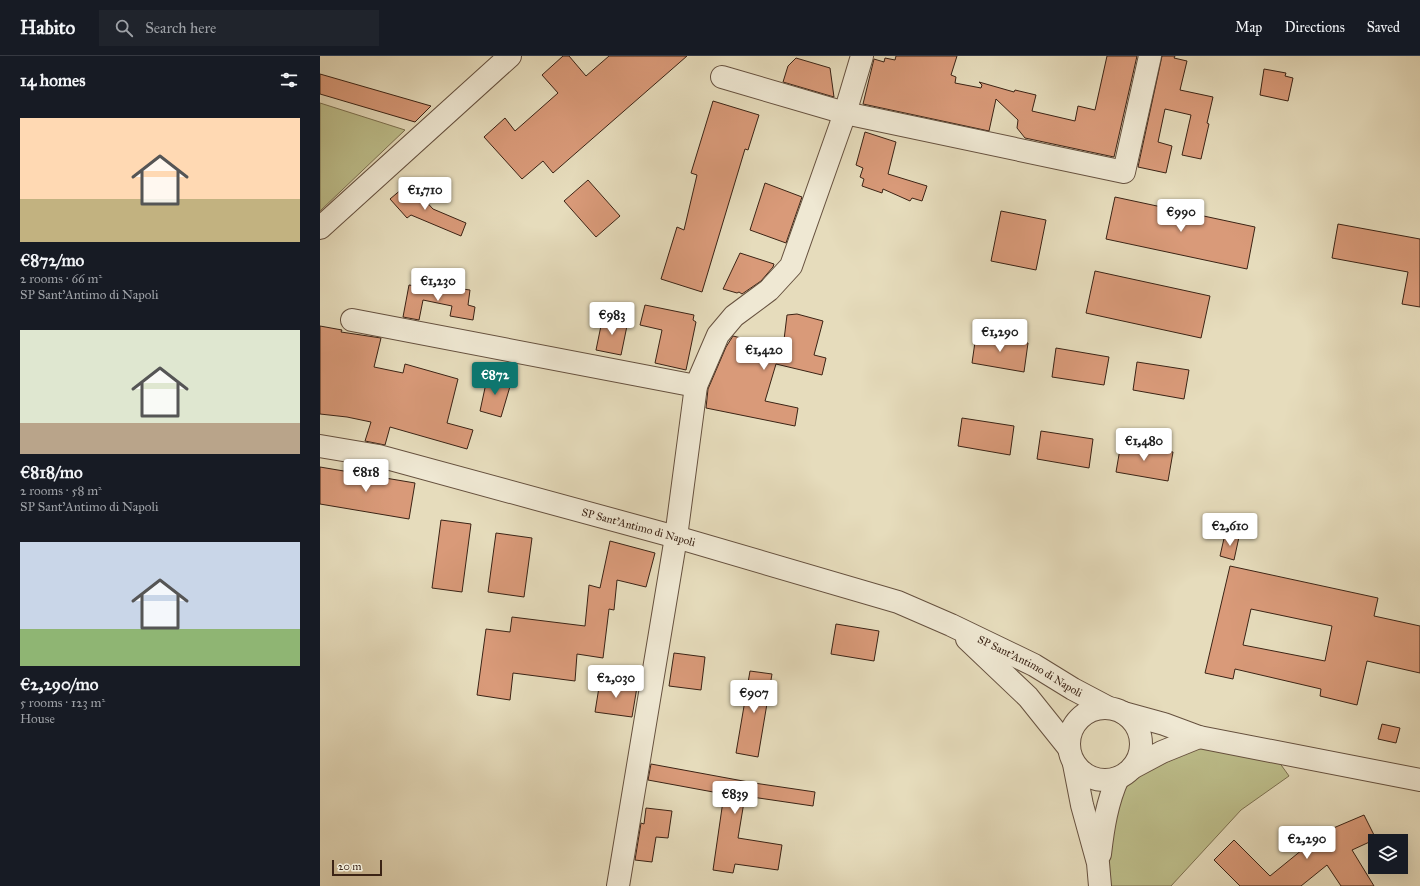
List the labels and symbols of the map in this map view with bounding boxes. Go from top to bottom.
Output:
pin: €1,710 [392,177,458,211]
pin: €990 [1157,199,1205,233]
pin: €1,230 [405,268,471,302]
pin: €983 [588,302,636,336]
pin: €1,290 [967,319,1033,353]
pin: €1,420 [731,337,797,371]
pin: €872 [471,362,519,396]
pin: €1,480 [1111,428,1177,462]
pin: €818 [342,459,390,493]
street label: SP Sant'Antimo di Napoli [580,505,697,549]
pin: €2,610 [1197,513,1263,547]
street label: SP Sant'Antimo di Napoli [976,632,1085,699]
pin: €2,030 [583,665,649,699]
pin: €907 [730,680,778,714]
pin: €839 [711,781,759,815]
pin: €2,290 [1274,826,1340,860]
scale bar [332,858,382,877]

